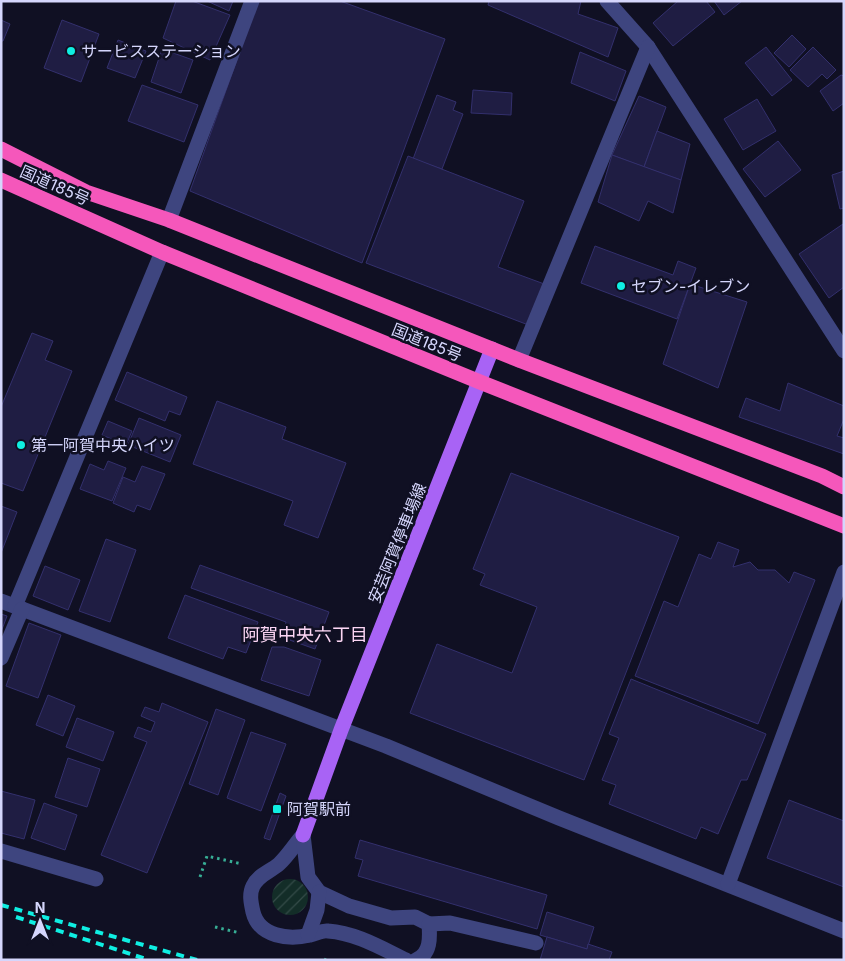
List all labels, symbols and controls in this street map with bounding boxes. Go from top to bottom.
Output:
place label: サービスステーション [81,41,241,61]
marker: サービスステーション [65,45,77,57]
street label: 国道185号 [17,161,93,209]
place label: セブン-イレブン [631,276,750,296]
marker: セブン-イレブン [615,280,627,292]
street label: 国道185号 [389,319,465,365]
place label: 第一阿賀中央ハイツ [31,435,175,455]
marker: 第一阿賀中央ハイツ [15,439,27,451]
street label: 安芸阿賀停車場線 [364,480,430,606]
district label: 阿賀中央六丁目 [242,624,368,645]
place label: 阿賀駅前 [287,799,351,819]
marker: 阿賀駅前 [271,803,283,815]
north arrow [15,896,65,946]
text: N [35,899,45,916]

